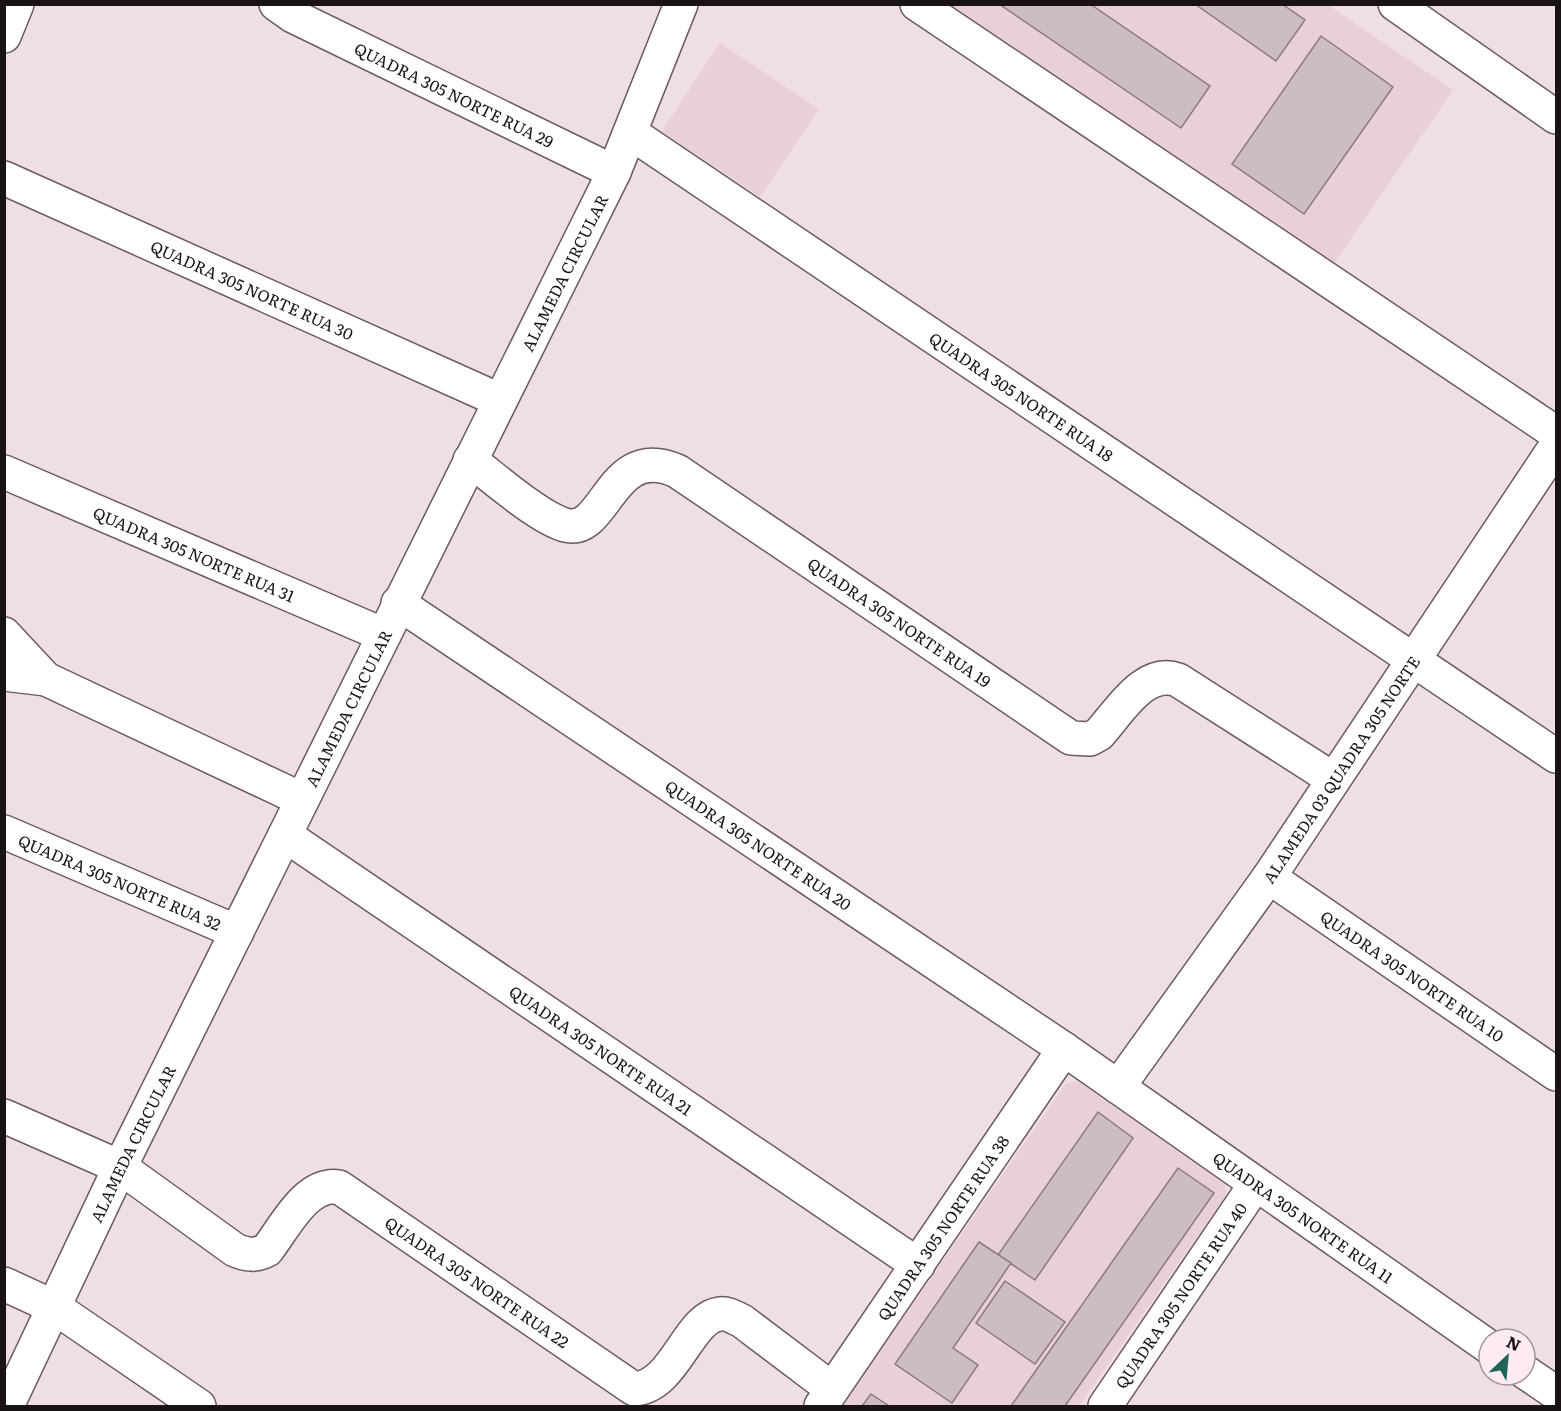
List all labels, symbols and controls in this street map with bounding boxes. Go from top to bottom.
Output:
street label: QUADRA 305 NORTE RUA 29 [351,36,558,153]
street label: ALAMEDA CIRCULAR [515,189,613,355]
street label: QUADRA 305 NORTE RUA 30 [147,233,357,345]
street label: QUADRA 305 NORTE RUA 18 [925,325,1119,467]
street label: QUADRA 305 NORTE RUA 31 [90,500,299,608]
street label: QUADRA 305 NORTE RUA 19 [803,551,996,693]
street label: ALAMEDA CIRCULAR [299,625,397,791]
street label: ALAMEDA 03 QUADRA 305 NORTE [1256,651,1425,888]
street label: QUADRA 305 NORTE RUA 20 [661,773,856,916]
street label: QUADRA 305 NORTE RUA 32 [15,828,225,936]
street label: QUADRA 305 NORTE RUA 10 [1316,904,1509,1047]
street label: QUADRA 305 NORTE RUA 21 [505,979,698,1121]
street label: ALAMEDA CIRCULAR [84,1060,181,1226]
street label: QUADRA 305 NORTE RUA 38 [871,1130,1014,1325]
street label: QUADRA 305 NORTE RUA 11 [1208,1145,1399,1289]
street label: QUADRA 305 NORTE RUA 40 [1108,1197,1252,1393]
street label: QUADRA 305 NORTE RUA 22 [380,1210,574,1353]
north arrow [1477,1327,1537,1387]
text: N [1503,1329,1525,1356]

